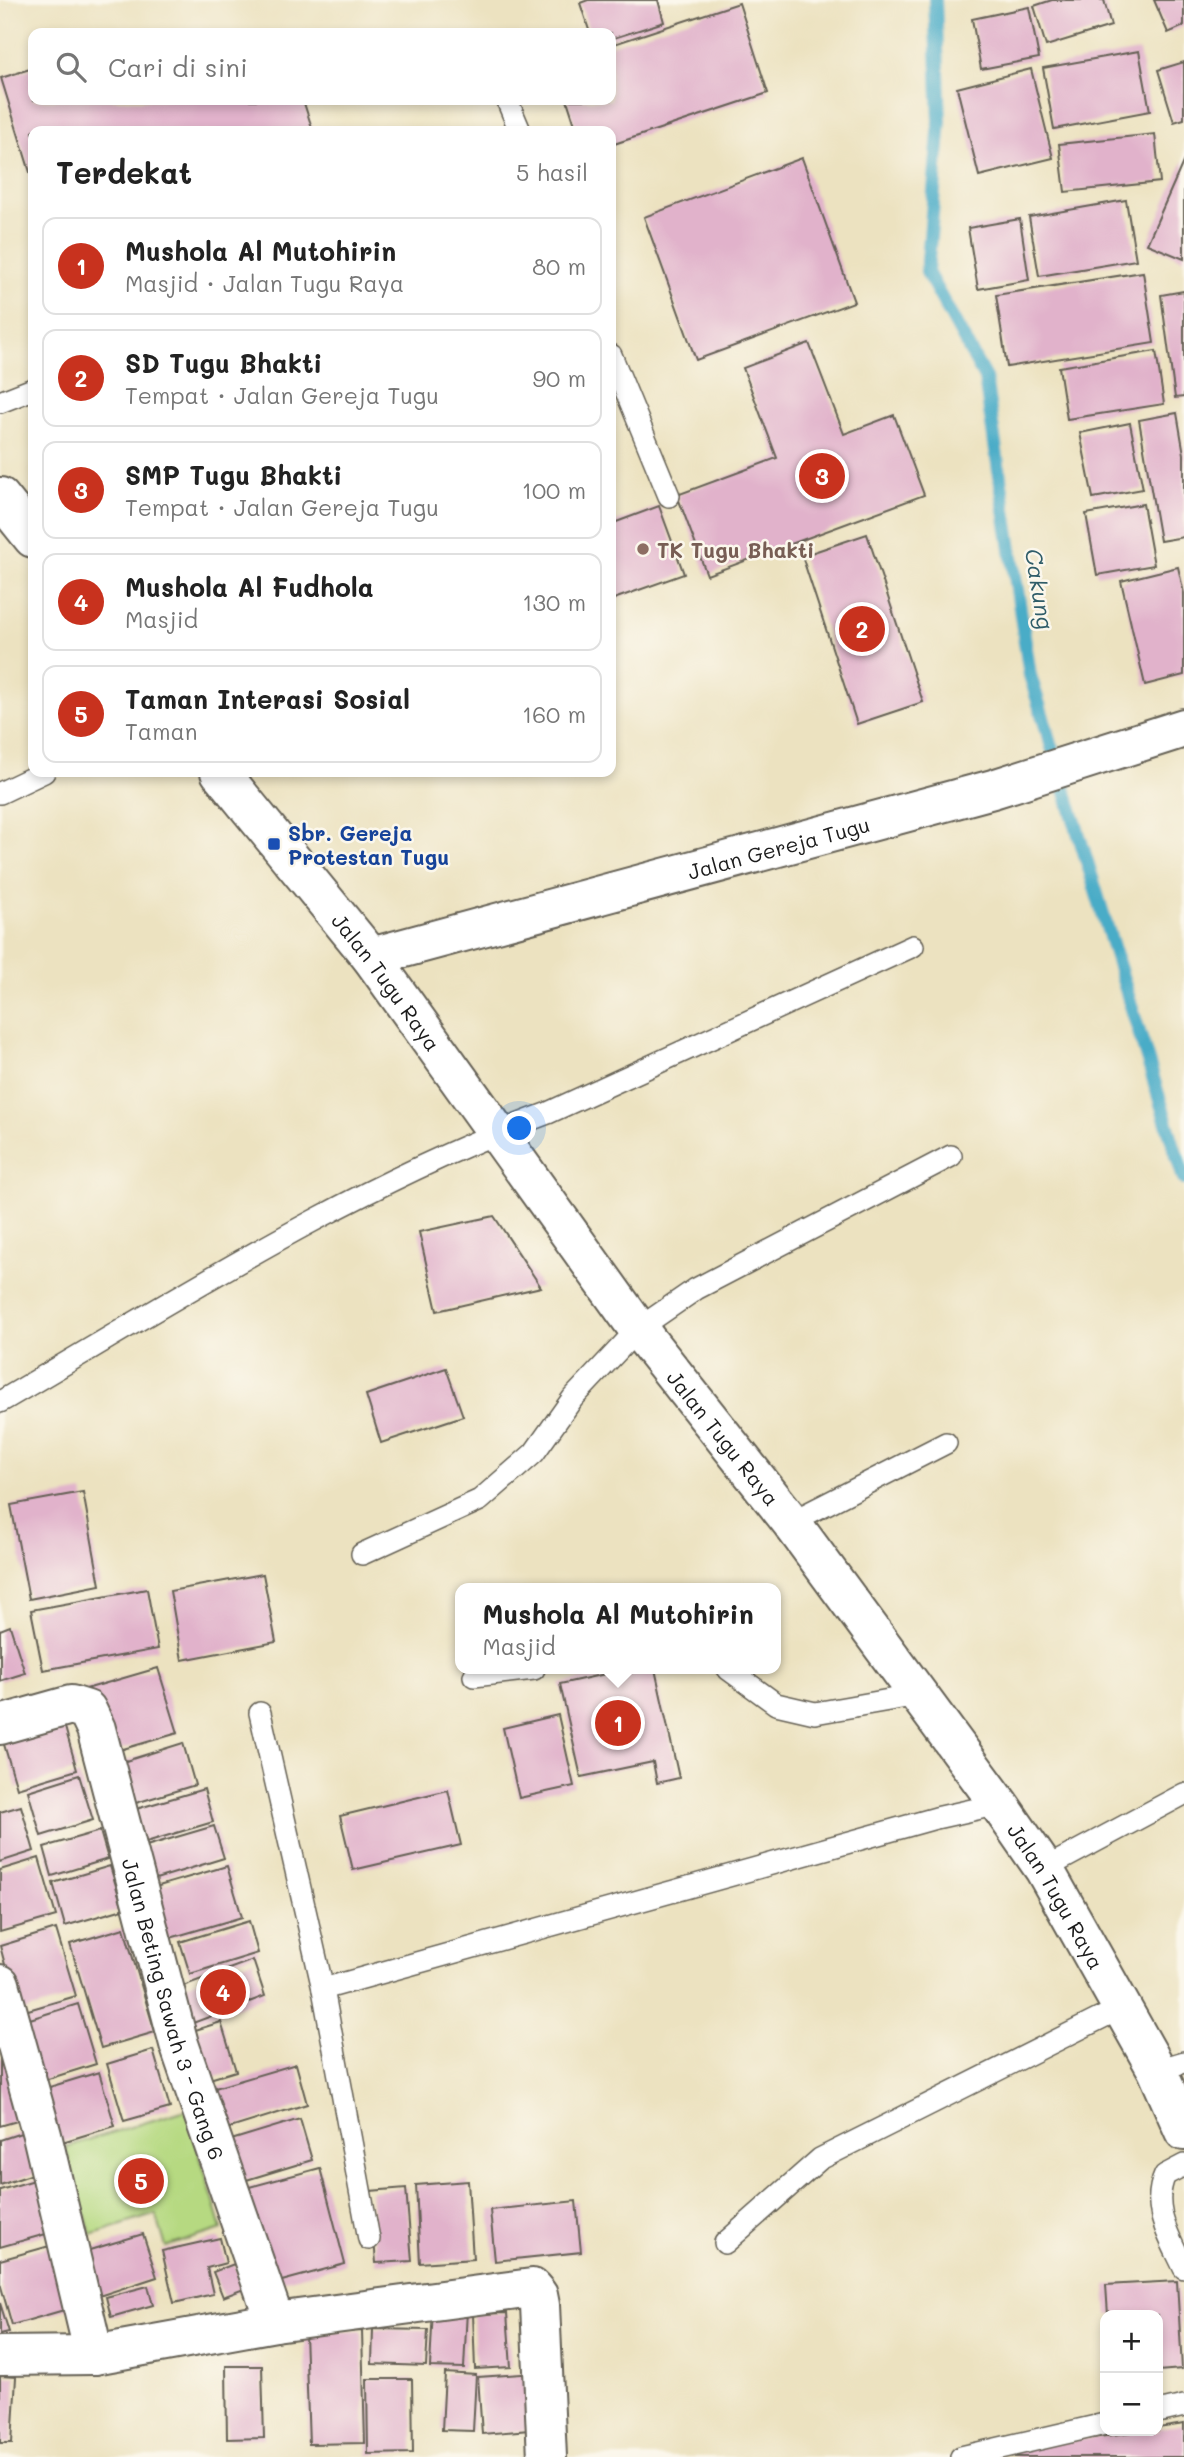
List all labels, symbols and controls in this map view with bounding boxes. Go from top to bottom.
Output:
search box [28,28,616,105]
icon: search [52,48,90,86]
text: Cari di sini [108,50,248,84]
text: Terdekat [56,152,192,192]
text: 5 hasil [516,157,588,187]
text: Mushola Al Mutohirin [125,234,396,268]
text: 1 [76,251,86,281]
text: 80 m [532,251,586,281]
text: Masjid · Jalan Tugu Raya [125,268,404,298]
text: SD Tugu Bhakti [125,346,322,380]
text: 2 [75,363,87,393]
text: 90 m [533,363,586,393]
text: Tempat · Jalan Gereja Tugu [125,380,439,410]
pin: 3 [799,450,845,502]
text: SMP Tugu Bhakti [125,458,342,492]
text: 3 [74,475,88,505]
text: 100 m [522,475,586,505]
text: Tempat · Jalan Gereja Tugu [125,492,439,522]
place label: TK Tugu Bhakti [657,536,814,563]
marker: TK Tugu Bhakti [635,541,651,557]
water label: Cakung [1019,546,1061,632]
text: Mushola Al Fudhola [125,570,374,604]
text: 4 [74,587,88,617]
text: 130 m [522,587,586,617]
pin: 2 [839,603,885,655]
text: Masjid [125,604,198,634]
text: Taman Interasi Sosial [125,682,410,716]
text: 5 [74,699,88,729]
text: 160 m [522,699,586,729]
text: Taman [125,716,198,746]
street label: Jalan Gereja Tugu [684,810,872,884]
place label: Sbr. Gereja Protestan Tugu [288,819,449,870]
marker: Sbr. Gereja Protestan Tugu [266,836,282,852]
street label: Jalan Tugu Raya [327,907,447,1056]
your location [502,1111,536,1145]
street label: Jalan Tugu Raya [662,1364,786,1511]
popup [455,1583,781,1674]
text: Mushola Al Mutohirin [482,1597,754,1631]
text: Masjid [482,1631,556,1661]
pin: 1 [595,1697,641,1749]
street label: Jalan Tugu Raya [1003,1818,1111,1974]
street label: Jalan Beting Sawah 3 - Gang 6 [117,1855,231,2163]
pin: 4 [200,1966,246,2018]
pin: 5 [118,2155,164,2207]
map controls [1100,2310,1163,2436]
button: + [1100,2310,1163,2373]
button: − [1100,2373,1163,2436]

